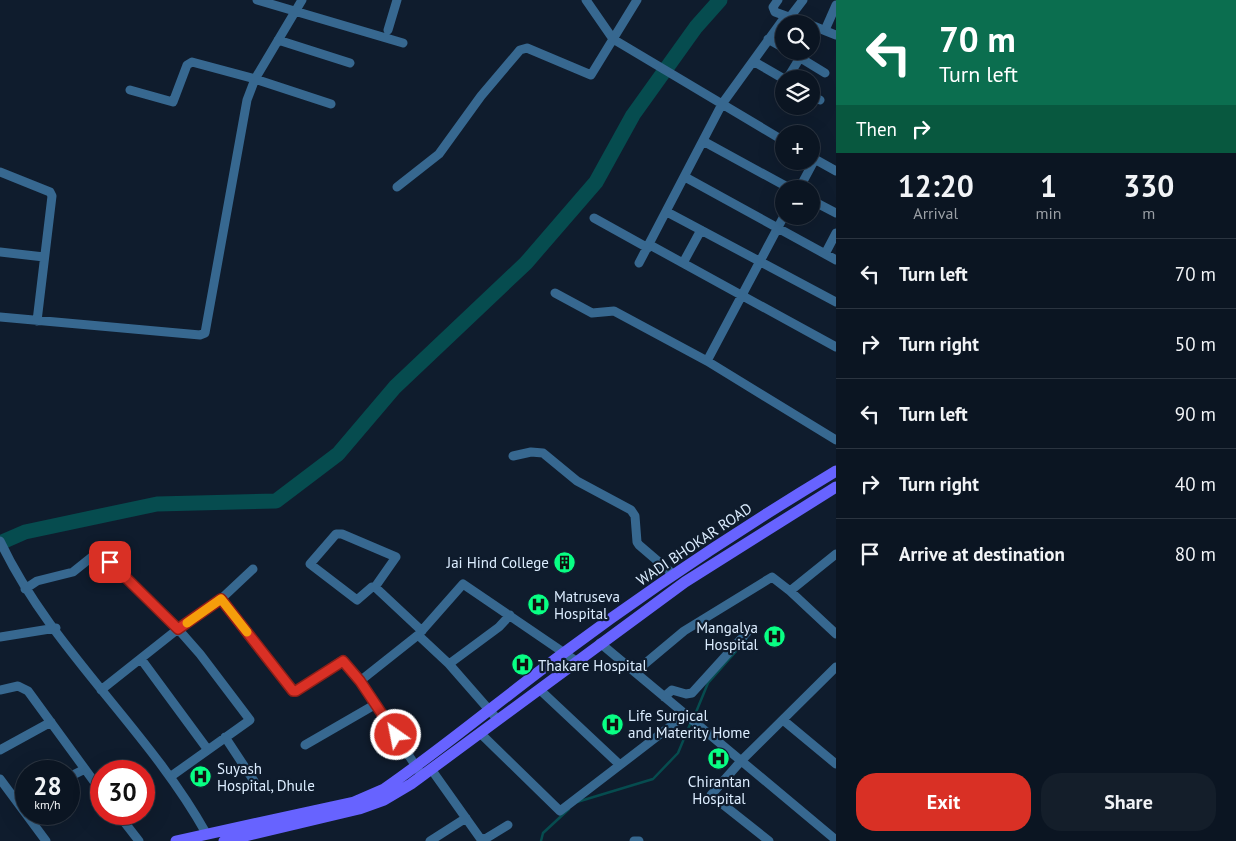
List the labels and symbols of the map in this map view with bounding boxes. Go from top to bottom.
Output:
street label: WADI BHOKAR ROAD [633,498,755,590]
pin [89,541,131,583]
building icon: Jai Hind College [553,550,577,574]
place label: Jai Hind College [446,553,549,572]
place label: Matruseva Hospital [554,587,620,623]
hospital icon: Matruseva Hospital [526,593,550,617]
place label: Mangalya Hospital [696,618,759,654]
hospital icon: Mangalya Hospital [762,624,786,648]
hospital icon: Thakare Hospital [510,653,534,677]
place label: Thakare Hospital [538,656,647,675]
place label: Life Surgical and Materity Home [628,706,750,742]
position arrow [369,708,421,760]
hospital icon: Life Surgical and Materity Home [600,712,624,736]
hospital icon: Chirantan Hospital [707,746,731,770]
place label: Suyash Hospital, Dhule [217,759,315,795]
speed limit sign: 30 [90,760,155,825]
hospital icon: Suyash Hospital, Dhule [189,765,213,789]
place label: Chirantan Hospital [688,772,750,808]

